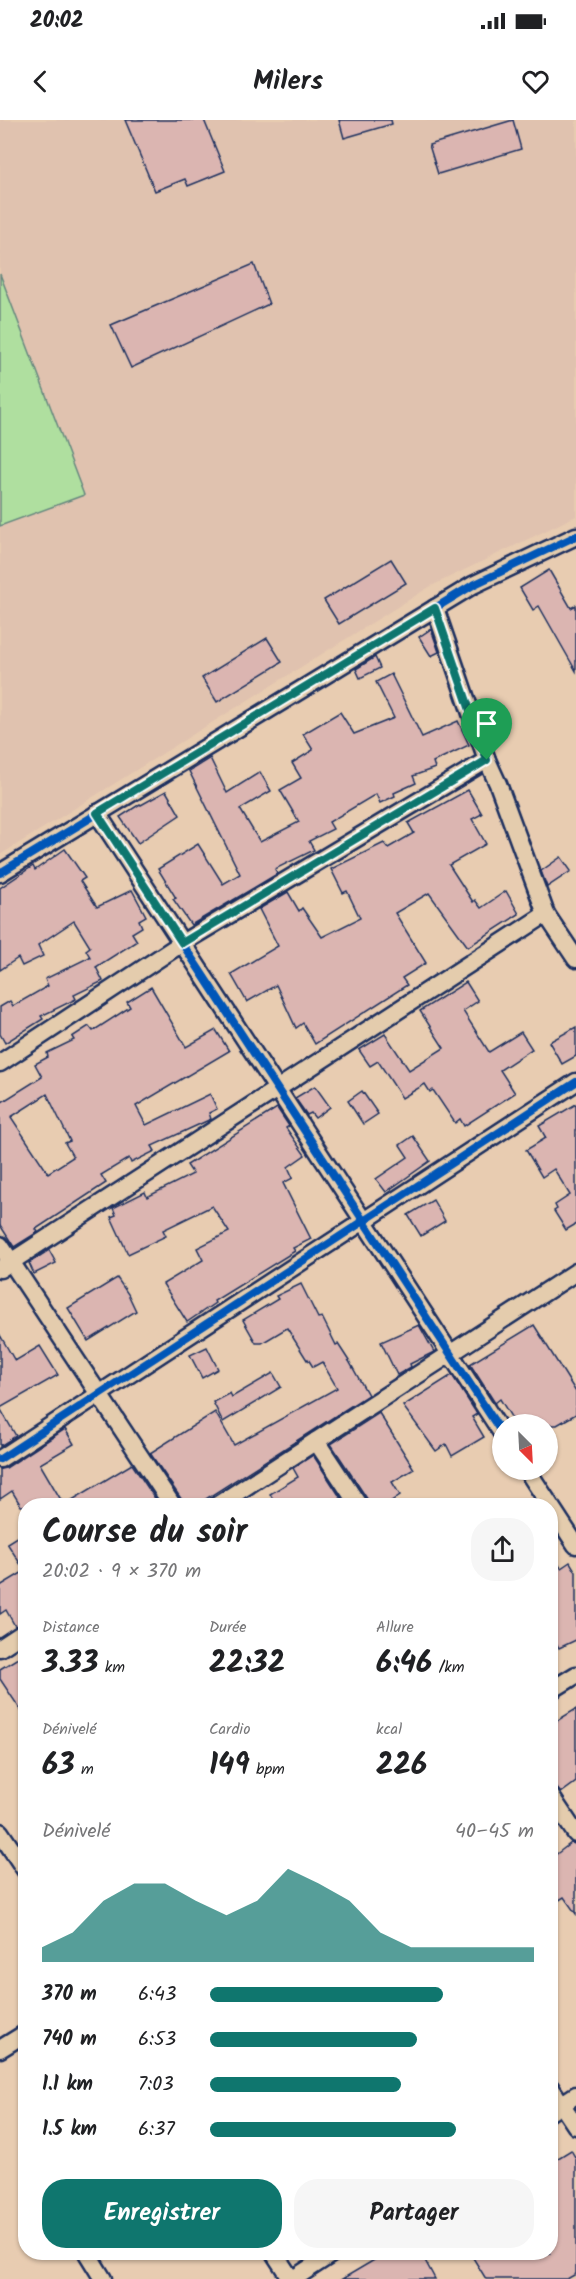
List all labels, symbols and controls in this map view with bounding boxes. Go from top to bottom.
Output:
text: 20:02 [30,4,84,39]
text: Milers [253,60,323,103]
icon: back [24,65,57,98]
icon: heart [519,65,552,98]
pin [461,698,512,760]
icon: arrive [470,707,503,740]
north arrow [492,1414,558,1480]
map controls [492,1414,558,1480]
text: Course du soir [42,1507,247,1560]
button: share [471,1518,534,1581]
text: 20:02 · 9 × 370 m [42,1556,201,1588]
text: Distance [42,1615,100,1640]
text: Durée [209,1615,247,1640]
text: Allure [376,1615,414,1640]
text: 3.33 [42,1640,98,1688]
text: 22:32 [209,1640,285,1688]
text: 6:46 [376,1640,432,1688]
text: km [98,1655,125,1680]
text: /km [432,1655,465,1680]
text: Dénivelé [42,1717,97,1742]
text: Cardio [209,1717,250,1742]
text: kcal [376,1717,402,1742]
text: 63 [42,1742,75,1790]
text: 149 [209,1742,250,1790]
text: 226 [376,1742,427,1790]
text: m [75,1757,94,1782]
text: bpm [250,1757,285,1782]
text: Dénivelé [42,1816,110,1848]
text: 40–45 m [455,1816,534,1848]
text: 370 m [42,1979,97,2011]
text: 6:43 [138,1979,176,2011]
text: 740 m [42,2024,97,2056]
text: 6:53 [138,2024,176,2056]
text: 1.1 km [42,2069,93,2101]
text: 7:03 [138,2069,174,2101]
text: 1.5 km [42,2114,97,2146]
text: 6:37 [138,2114,175,2146]
button: Enregistrer [42,2179,282,2248]
button: Partager [294,2179,534,2248]

